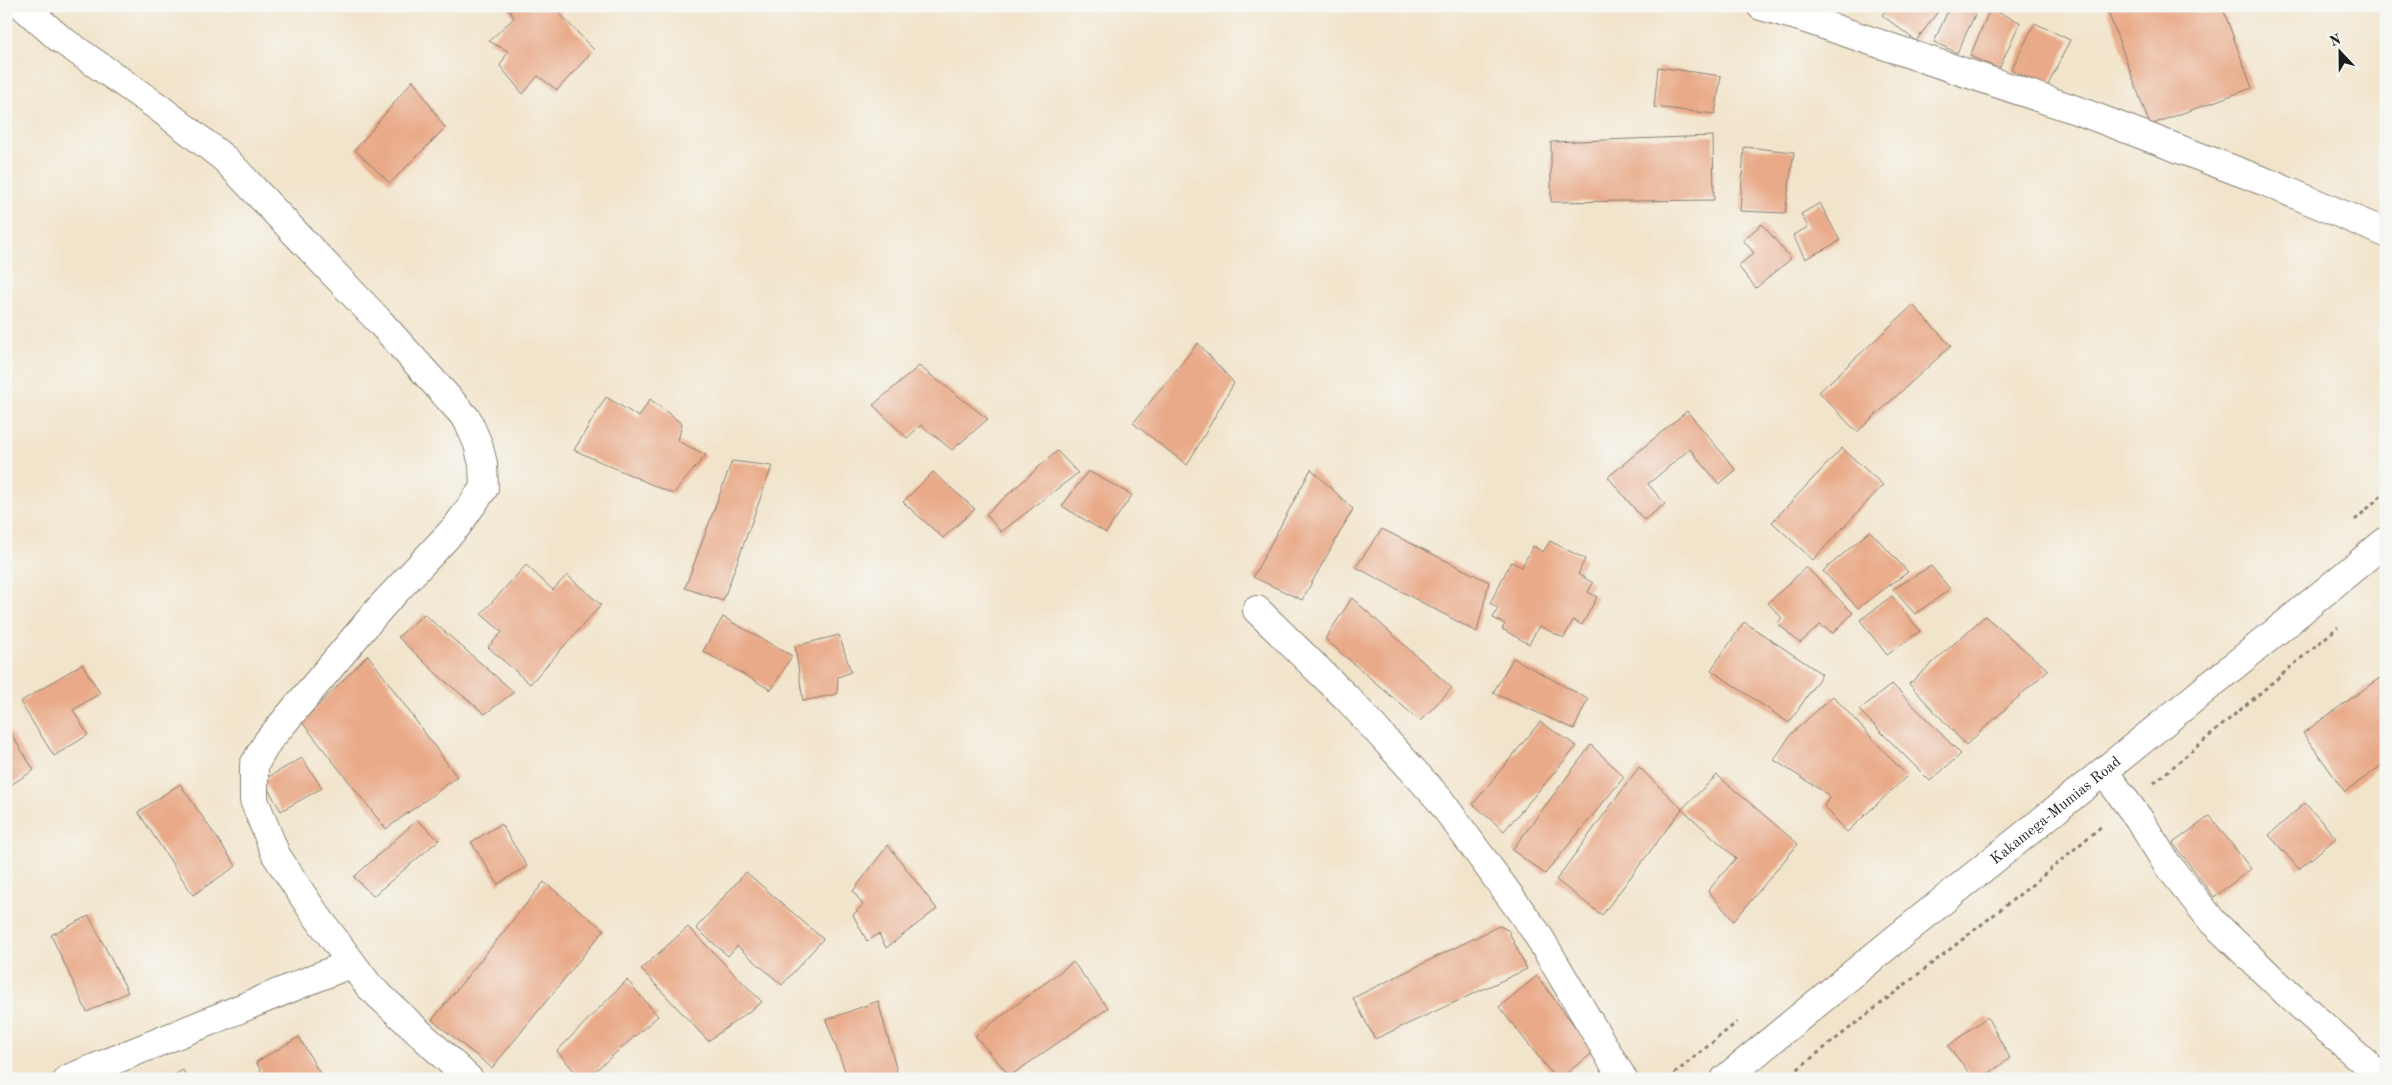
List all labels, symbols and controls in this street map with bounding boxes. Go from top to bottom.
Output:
north arrow [2314,28,2364,78]
text: N [2328,32,2343,49]
street label: Kakamega-Mumias Road [1988,755,2124,868]

